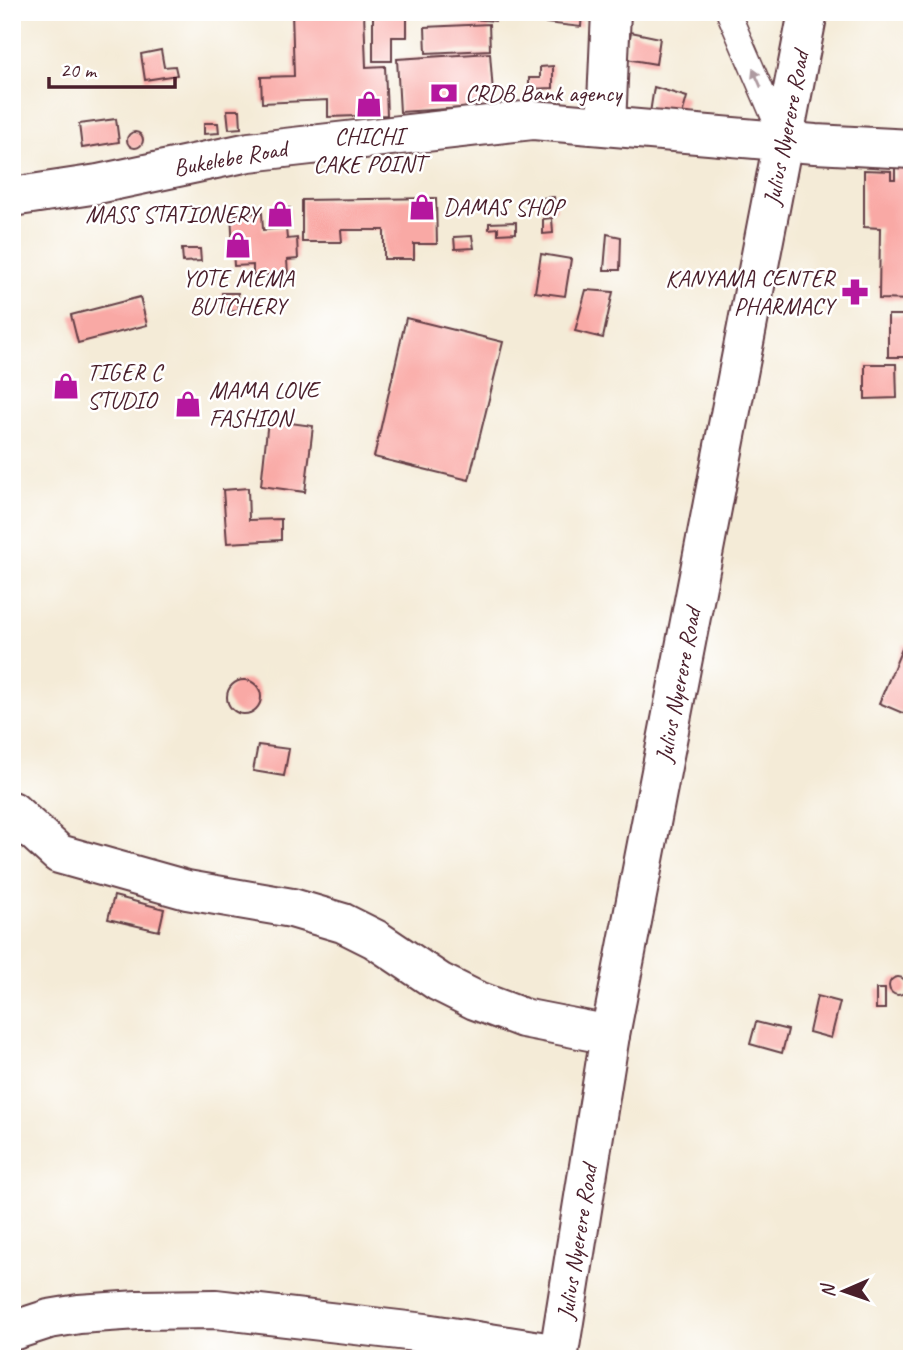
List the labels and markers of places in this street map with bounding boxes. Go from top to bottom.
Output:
bank icon: CRDB Bank agency [429,78,459,108]
place label: CRDB Bank agency [465,78,623,108]
shop icon: CHICHI CAKE POINT [354,89,384,119]
place label: CHICHI CAKE POINT [313,121,431,179]
shop icon: DAMAS SHOP [407,192,437,222]
place label: DAMAS SHOP [443,192,567,222]
place label: MASS STATIONERY [86,199,262,229]
shop icon: MASS STATIONERY [265,199,295,229]
shop icon: YOTE MEMA BUTCHERY [223,230,253,260]
place label: YOTE MEMA BUTCHERY [182,263,295,321]
place label: KANYAMA CENTER PHARMACY [665,263,837,321]
pharmacy icon: KANYAMA CENTER PHARMACY [840,277,870,307]
place label: TIGER C STUDIO [87,357,165,415]
shop icon: TIGER C STUDIO [51,371,81,401]
place label: MAMA LOVE FASHION [209,375,322,433]
shop icon: MAMA LOVE FASHION [173,389,203,419]

